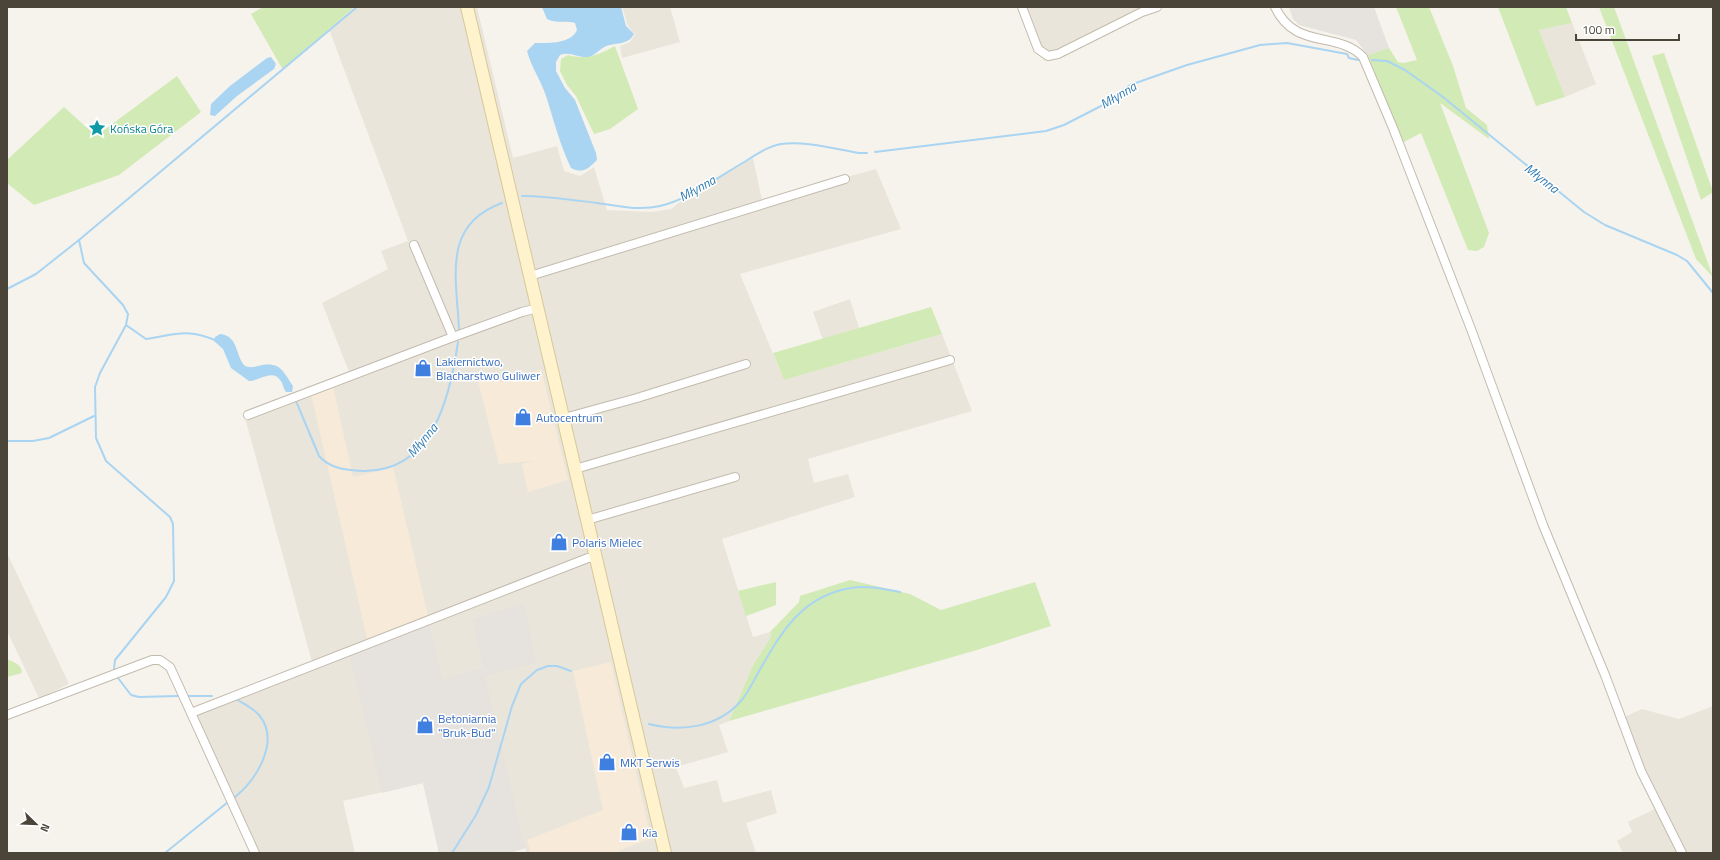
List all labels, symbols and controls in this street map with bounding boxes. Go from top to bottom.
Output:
scale bar [1576,16,1679,42]
text: 100 m [1582,20,1615,39]
water label: Młynna [1096,76,1141,114]
place icon: Końska Góra [87,118,107,138]
place label: Końska Góra [110,119,173,138]
water label: Młynna [1520,158,1565,199]
water label: Młynna [675,169,720,206]
place label: Lakiernictwo, Blacharstwo Guliwer [436,352,540,385]
shop icon: Lakiernictwo, Blacharstwo Guliwer [413,358,433,378]
shop icon: Autocentrum [513,407,533,427]
place label: Autocentrum [536,408,602,427]
water label: Młynna [402,417,443,461]
shop icon: Polaris Mielec [549,532,569,552]
place label: Polaris Mielec [572,533,642,552]
place label: Betoniarnia "Bruk-Bud" [438,709,496,742]
shop icon: Betoniarnia "Bruk-Bud" [415,715,435,735]
shop icon: MKT Serwis [597,752,617,772]
place label: MKT Serwis [620,753,680,772]
north arrow [16,804,56,844]
text: N [36,821,54,835]
shop icon: Kia [619,822,639,842]
place label: Kia [642,823,657,842]

